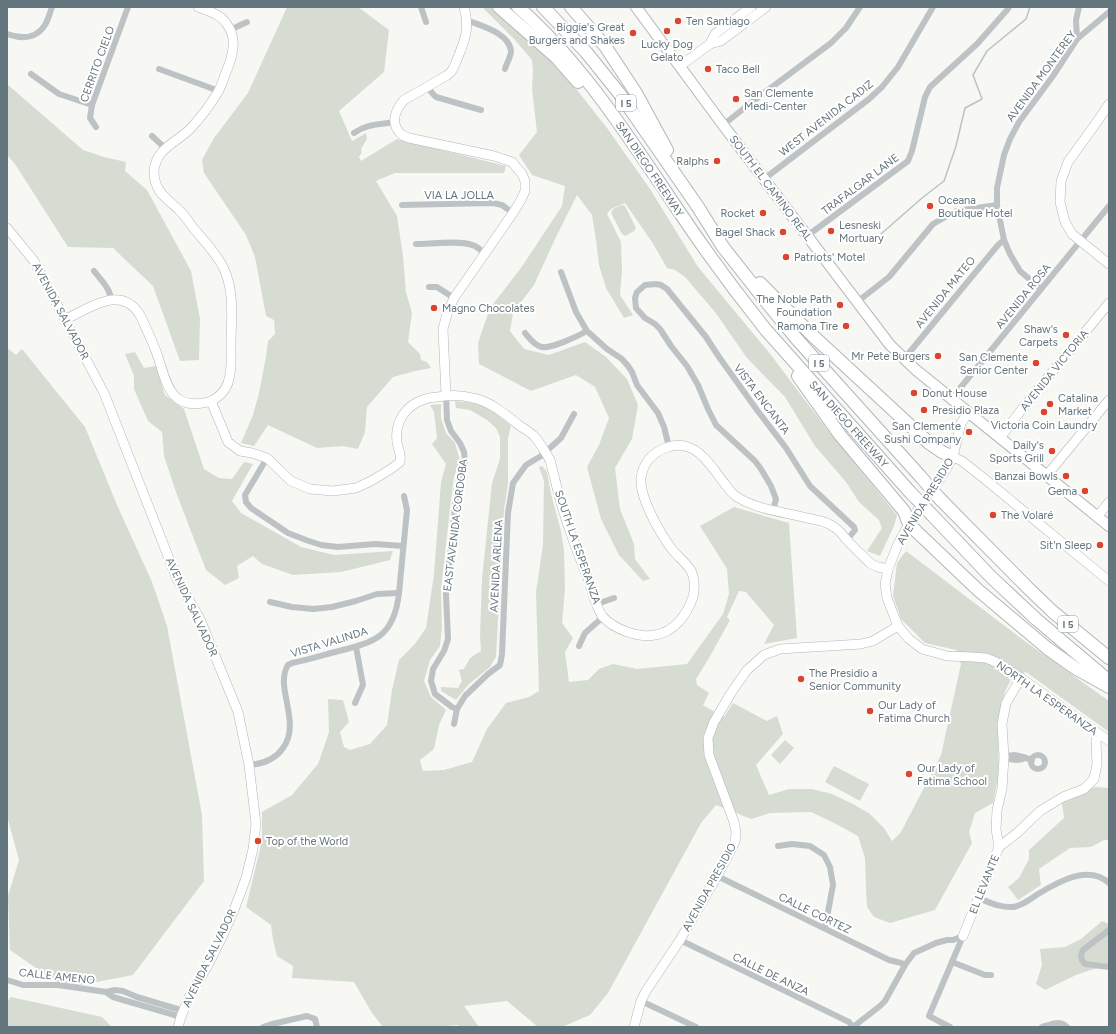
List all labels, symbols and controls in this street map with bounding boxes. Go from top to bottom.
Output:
place label: Ten Santiago [686,15,750,28]
marker: Ten Santiago [673,16,683,26]
place label: Biggie's Great Burgers and Shakes [529,21,625,47]
street label: CERRITO CIELO [78,24,117,104]
marker: Lucky Dog Gelato [662,26,672,36]
marker: Biggie's Great Burgers and Shakes [628,28,638,38]
street label: AVENIDA MONTEREY [1004,28,1079,124]
place label: Lucky Dog Gelato [641,38,693,64]
place label: Taco Bell [716,63,760,76]
marker: Taco Bell [703,64,713,74]
street label: WEST AVENIDA CADIZ [777,78,876,159]
place label: San Clemente Medi-Center [744,87,813,113]
marker: San Clemente Medi-Center [731,94,741,104]
road number: I 5 [616,95,636,111]
street label: SAN DIEGO FREEWAY [613,119,687,220]
street label: SOUTH EL CAMINO REAL [727,133,815,244]
street label: TRAFALGAR LANE [819,151,901,218]
place label: Ralphs [676,155,709,168]
marker: Ralphs [712,156,722,166]
street label: VIA LA JOLLA [424,189,494,202]
place label: Oceana Boutique Hotel [938,194,1012,220]
marker: Oceana Boutique Hotel [925,201,935,211]
place label: Rocket [720,207,755,220]
marker: Rocket [758,208,768,218]
place label: Lesneski Mortuary [839,219,884,245]
place label: Bagel Shack [715,226,776,239]
marker: Lesneski Mortuary [826,226,836,236]
marker: Bagel Shack [778,227,788,237]
place label: Patriots' Motel [794,251,865,264]
marker: Patriots' Motel [781,252,791,262]
street label: AVENIDA MATEO [913,254,978,331]
street label: AVENIDA SALVADOR [30,261,92,362]
street label: AVENIDA ROSA [993,261,1054,331]
place label: The Noble Path Foundation [756,293,832,319]
marker: The Noble Path Foundation [835,300,845,310]
place label: Magno Chocolates [442,302,535,315]
marker: Magno Chocolates [429,303,439,313]
place label: Ramona Tire [777,320,838,333]
marker: Ramona Tire [841,321,851,331]
place label: Shaw's Carpets [1019,323,1058,349]
street label: AVENIDA VICTORIA [1018,327,1091,414]
marker: Shaw's Carpets [1061,330,1071,340]
place label: Mr Pete Burgers [851,350,930,363]
marker: Mr Pete Burgers [933,351,943,361]
place label: San Clemente Senior Center [959,351,1028,377]
road number: I 5 [809,355,829,371]
marker: San Clemente Senior Center [1031,358,1041,368]
street label: VISTA ENCANTA [731,362,793,437]
street label: SAN DIEGO FREEWAY [806,378,891,471]
place label: Donut House [922,387,987,400]
marker: Donut House [909,388,919,398]
place label: Catalina Market [1058,392,1098,418]
marker: Catalina Market [1045,399,1055,409]
place label: Presidio Plaza [932,404,999,417]
marker: Presidio Plaza [919,405,929,415]
marker: Victoria Coin Laundry [1039,407,1049,417]
place label: Victoria Coin Laundry [991,419,1097,432]
place label: San Clemente Sushi Company [884,420,961,446]
marker: San Clemente Sushi Company [964,427,974,437]
place label: Daily's Sports Grill [989,439,1044,465]
marker: Daily's Sports Grill [1047,446,1057,456]
street label: AVENIDA PRESIDIO [894,455,957,547]
street label: EAST AVENIDA CORDOBA [441,457,470,592]
place label: Banzai Bowls [994,470,1058,483]
marker: Banzai Bowls [1061,471,1071,481]
place label: Gema [1048,485,1077,498]
marker: Gema [1080,486,1090,496]
street label: SOUTH LA ESPERANZA [552,489,603,606]
place label: The Volaré [1001,509,1053,522]
marker: The Volaré [988,510,998,520]
street label: AVENIDA ARLENA [488,519,505,613]
place label: Sit'n Sleep [1040,539,1092,552]
marker: Sit'n Sleep [1095,540,1105,550]
street label: AVENIDA SALVADOR [163,556,220,659]
road number: I 5 [1058,616,1078,632]
street label: VISTA VALINDA [289,624,370,660]
street label: NORTH LA ESPERANZA [994,659,1100,739]
place label: The Presidio a Senior Community [809,667,901,693]
marker: The Presidio a Senior Community [796,674,806,684]
place label: Our Lady of Fatima Church [878,699,950,725]
marker: Our Lady of Fatima Church [865,706,875,716]
place label: Our Lady of Fatima School [917,762,987,788]
marker: Our Lady of Fatima School [904,769,914,779]
place label: Top of the World [266,835,348,848]
marker: Top of the World [253,836,263,846]
street label: AVENIDA PRESIDIO [680,840,739,934]
street label: EL LEVANTE [967,853,1002,916]
street label: CALLE CORTEZ [776,890,853,937]
street label: AVENIDA SALVADOR [180,907,239,1010]
street label: CALLE DE ANZA [730,950,812,999]
street label: CALLE AMENO [18,966,96,987]

